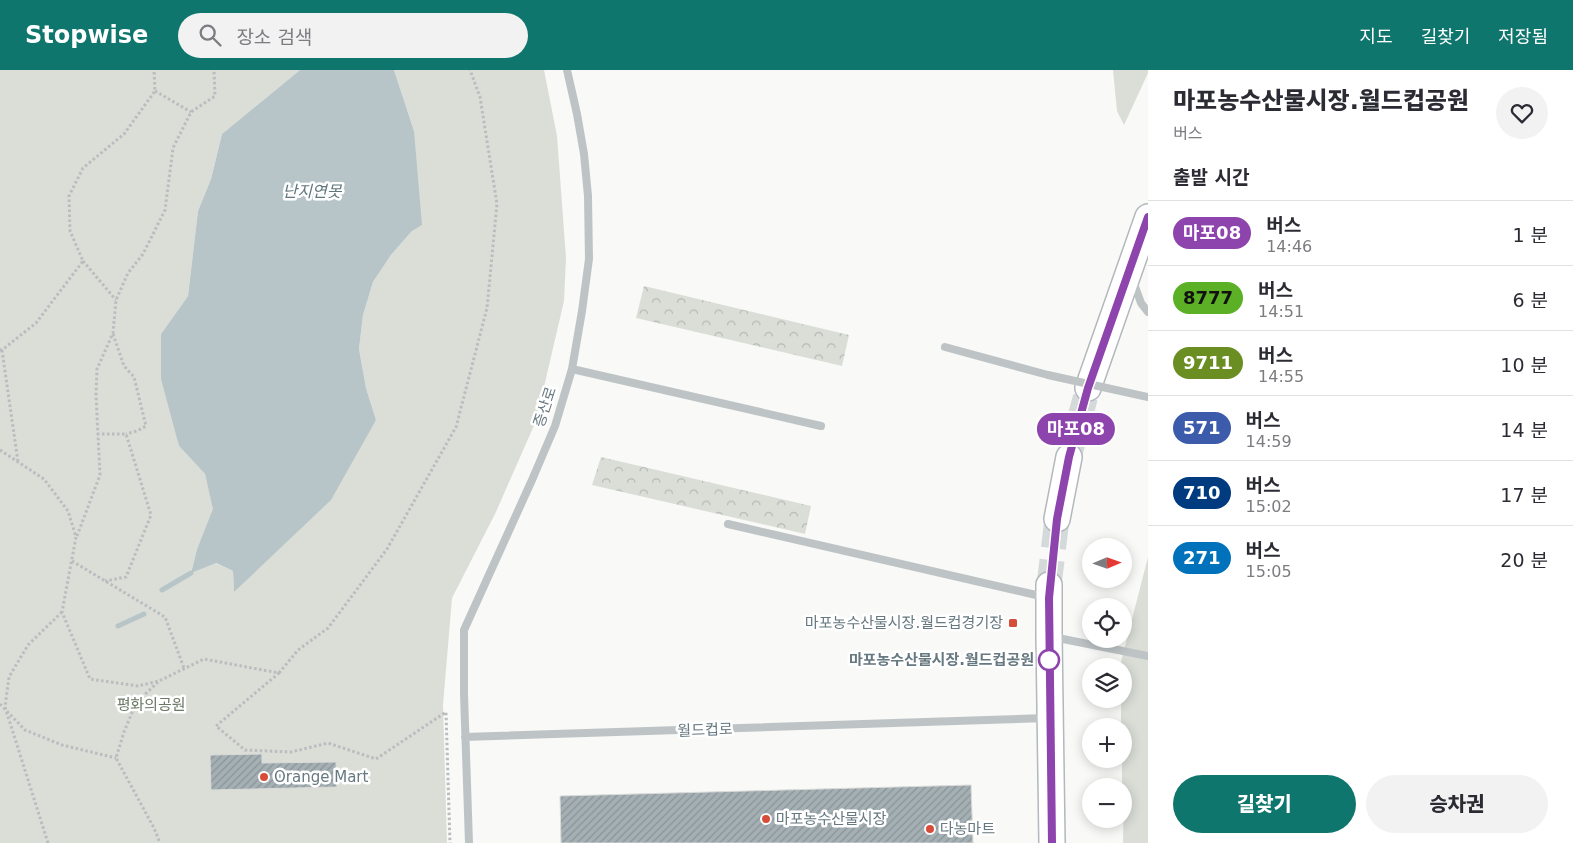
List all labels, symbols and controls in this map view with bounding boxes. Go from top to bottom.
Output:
search box [178,13,528,58]
text: Stopwise [25,21,148,49]
icon: search [196,21,224,49]
text: 장소 검색 [236,26,312,48]
text: 지도 [1360,26,1393,47]
text: 길찾기 [1421,26,1470,47]
text: 저장됨 [1498,26,1548,47]
text: 마포농수산물시장.월드컵공원 [1173,87,1469,115]
button: heart [1496,87,1548,139]
text: 버스 [1173,124,1202,143]
text: 출발 시간 [1173,166,1250,188]
water label: 난지연못 [283,182,343,201]
text: 버스 [1266,214,1301,236]
text: 마포08 [1183,222,1241,243]
text: 1 분 [1512,224,1548,246]
text: 14:46 [1266,237,1312,256]
text: 버스 [1258,279,1293,301]
text: 8777 [1183,287,1233,308]
text: 6 분 [1512,289,1548,311]
text: 14:51 [1258,302,1304,321]
text: 버스 [1258,344,1293,366]
text: 9711 [1183,352,1233,373]
text: 10 분 [1500,354,1548,376]
text: 14:55 [1258,367,1304,386]
street label: 증산로 [530,385,560,429]
text: 버스 [1246,409,1281,431]
line badge: 마포08 [1041,413,1111,445]
text: 571 [1183,417,1221,438]
text: 마포08 [1047,418,1105,439]
text: 14 분 [1500,419,1548,441]
text: 14:59 [1246,432,1292,451]
text: 버스 [1246,474,1281,496]
text: 710 [1183,482,1221,503]
text: 17 분 [1500,484,1548,506]
text: 15:02 [1246,497,1292,516]
north arrow [1082,538,1132,588]
map controls [1082,538,1132,828]
text: 버스 [1246,539,1281,561]
text: 271 [1183,547,1221,568]
text: 20 분 [1500,549,1548,571]
text: 15:05 [1246,562,1292,581]
button: locate [1082,598,1132,648]
place label: 마포농수산물시장.월드컵경기장 [805,614,1003,632]
marker: 마포농수산물시장.월드컵경기장 [1007,617,1019,629]
marker: 마포농수산물시장.월드컵공원 [1038,649,1060,671]
place label: 마포농수산물시장.월드컵공원 [849,651,1034,669]
button: layers [1082,658,1132,708]
park label: 평화의공원 [116,696,186,714]
button: + [1082,718,1132,768]
street label: 월드컵로 [677,720,733,740]
place label: Orange Mart [274,768,368,786]
marker: Orange Mart [258,771,270,783]
button: 길찾기 [1173,775,1356,833]
button: 승차권 [1366,775,1548,833]
button: − [1082,778,1132,828]
place label: 마포농수산물시장 [776,810,887,828]
marker: 마포농수산물시장 [760,813,772,825]
place label: 다농마트 [940,820,995,838]
marker: 다농마트 [924,823,936,835]

